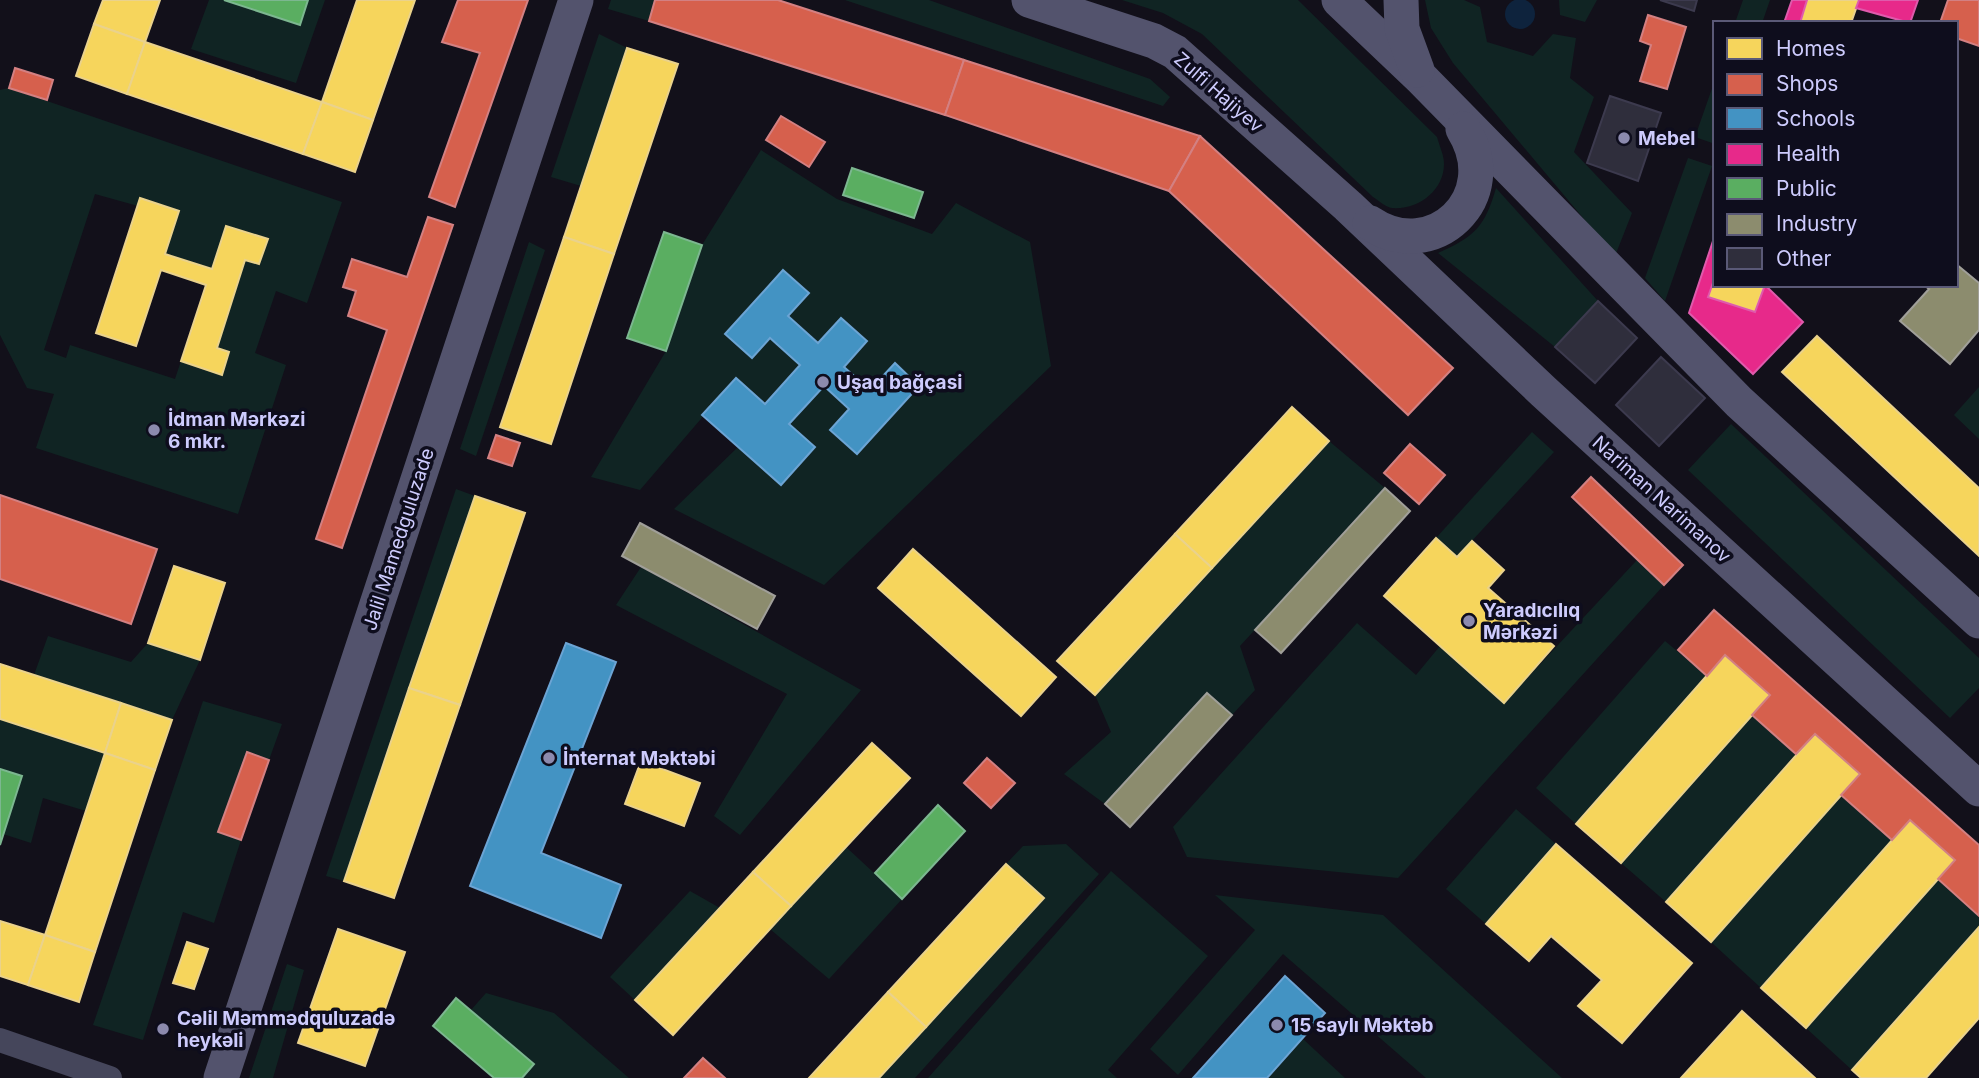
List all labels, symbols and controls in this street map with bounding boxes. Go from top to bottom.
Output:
legend [1713,21,1958,287]
text: Homes [1776,36,1846,61]
street label: Zulfi Hajiyev [1169,47,1268,137]
text: Shops [1776,71,1838,96]
text: Schools [1776,106,1855,131]
place label: Mebel [1638,127,1695,150]
marker: Mebel [1616,130,1632,146]
text: Health [1776,141,1841,166]
text: Public [1776,176,1837,201]
text: Industry [1776,211,1858,236]
text: Other [1776,246,1832,271]
place label: Uşaq bağçasi [837,371,962,394]
marker: Uşaq bağçasi [815,374,831,390]
place label: İdman Mәrkәzi 6 mkr. [168,408,305,453]
marker: İdman Mәrkәzi 6 mkr. [146,422,162,438]
street label: Nariman Narimanov [1588,431,1736,568]
street label: Jalil Mamedguluzade [358,445,439,633]
place label: Yaradıcılıq Mərkəzi [1483,599,1580,644]
marker: Yaradıcılıq Mərkəzi [1461,613,1477,629]
place label: İnternat Məktəbi [563,747,716,770]
marker: İnternat Məktəbi [541,750,557,766]
place label: Cəlil Məmmədquluzadə heykəli [177,1007,395,1052]
place label: 15 saylı Məktəb [1291,1014,1434,1037]
marker: 15 saylı Məktəb [1269,1017,1285,1033]
marker: Cəlil Məmmədquluzadə heykəli [155,1021,171,1037]

